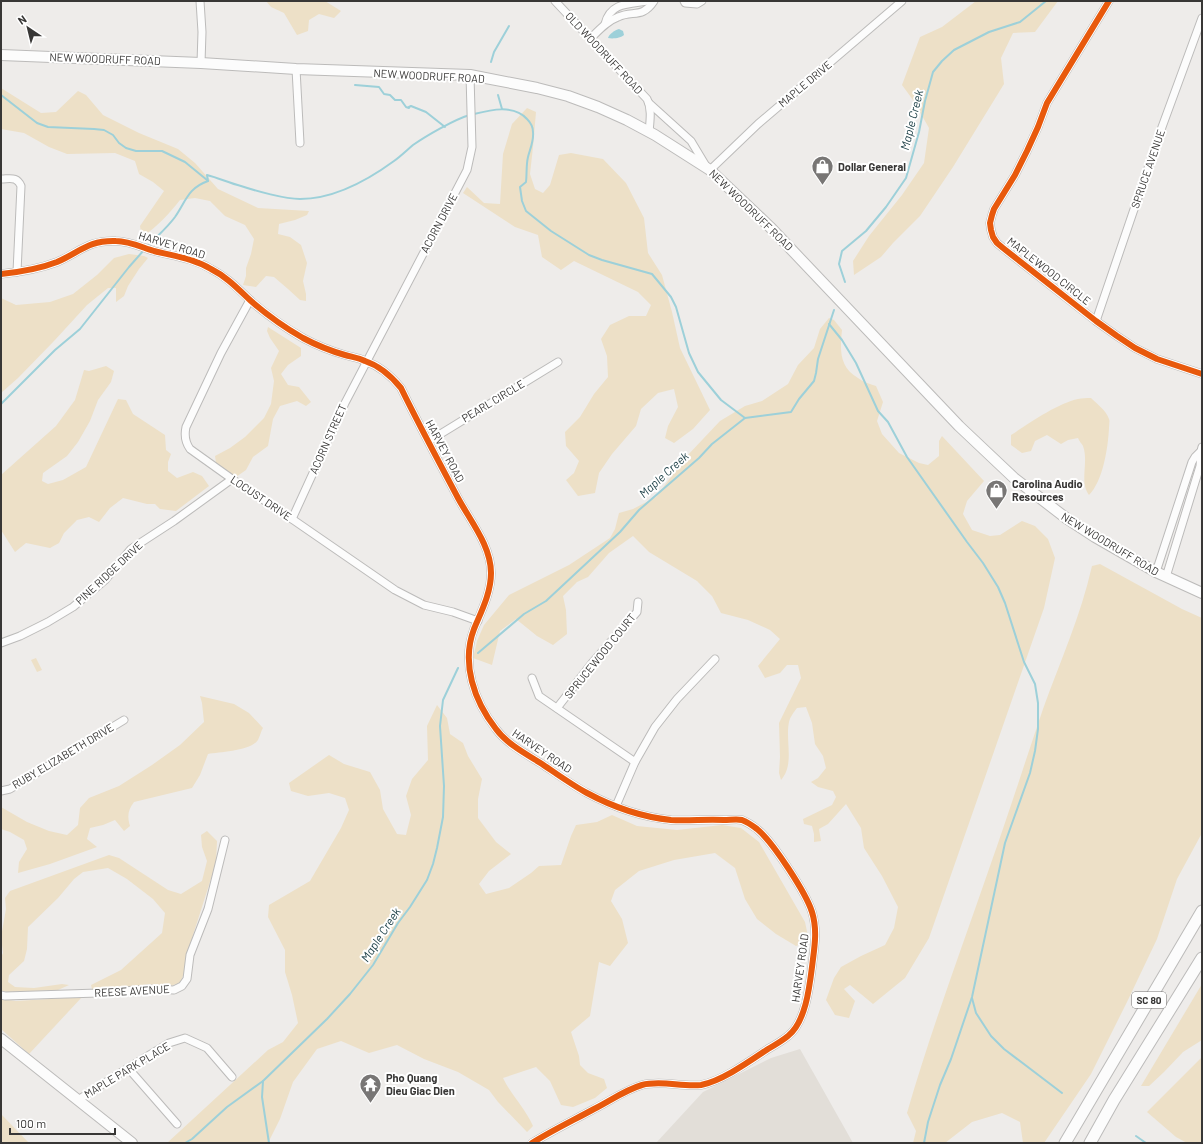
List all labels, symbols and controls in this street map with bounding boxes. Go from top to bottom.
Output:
north arrow [8,8,48,48]
street label: OLD WOODRUFF ROAD [563,9,646,97]
text: N [15,12,29,27]
street label: NEW WOODRUFF ROAD [49,50,161,67]
street label: MAPLE DRIVE [775,57,834,110]
street label: NEW WOODRUFF ROAD [373,66,485,85]
water label: Maple Creek [897,88,925,151]
street label: SPRUCE AVENUE [1128,127,1167,210]
shop icon: Dollar General [810,154,836,187]
place label: Dollar General [838,160,906,173]
street label: NEW WOODRUFF ROAD [707,166,796,253]
street label: ACORN DRIVE [417,190,460,255]
street label: HARVEY ROAD [137,228,207,261]
street label: MAPLEWOOD CIRCLE [1005,234,1094,307]
street label: PEARL CIRCLE [459,377,527,424]
street label: ACORN STREET [306,402,349,476]
street label: HARVEY ROAD [423,417,467,484]
water label: Maple Creek [636,448,691,500]
street label: LOCUST DRIVE [228,472,295,523]
shop icon: Carolina Audio Resources [983,477,1009,510]
place label: Carolina Audio Resources [1012,477,1083,503]
street label: NEW WOODRUFF ROAD [1059,509,1162,578]
street label: PINE RIDGE DRIVE [72,538,145,607]
street label: SPRUCEWOOD COURT [561,610,638,701]
street label: RUBY ELIZABETH DRIVE [10,720,116,791]
street label: HARVEY ROAD [510,726,575,775]
water label: Maple Creek [357,905,403,964]
street label: HARVEY ROAD [788,933,811,1003]
street label: REESE AVENUE [94,982,170,999]
road number: SC 80 [1132,992,1166,1008]
street label: MAPLE PARK PLACE [81,1039,172,1100]
temple icon: Pho Quang Dieu Giac Dien [358,1071,384,1104]
place label: Pho Quang Dieu Giac Dien [386,1071,455,1097]
scale bar [10,1110,115,1136]
text: 100 m [16,1116,46,1130]

